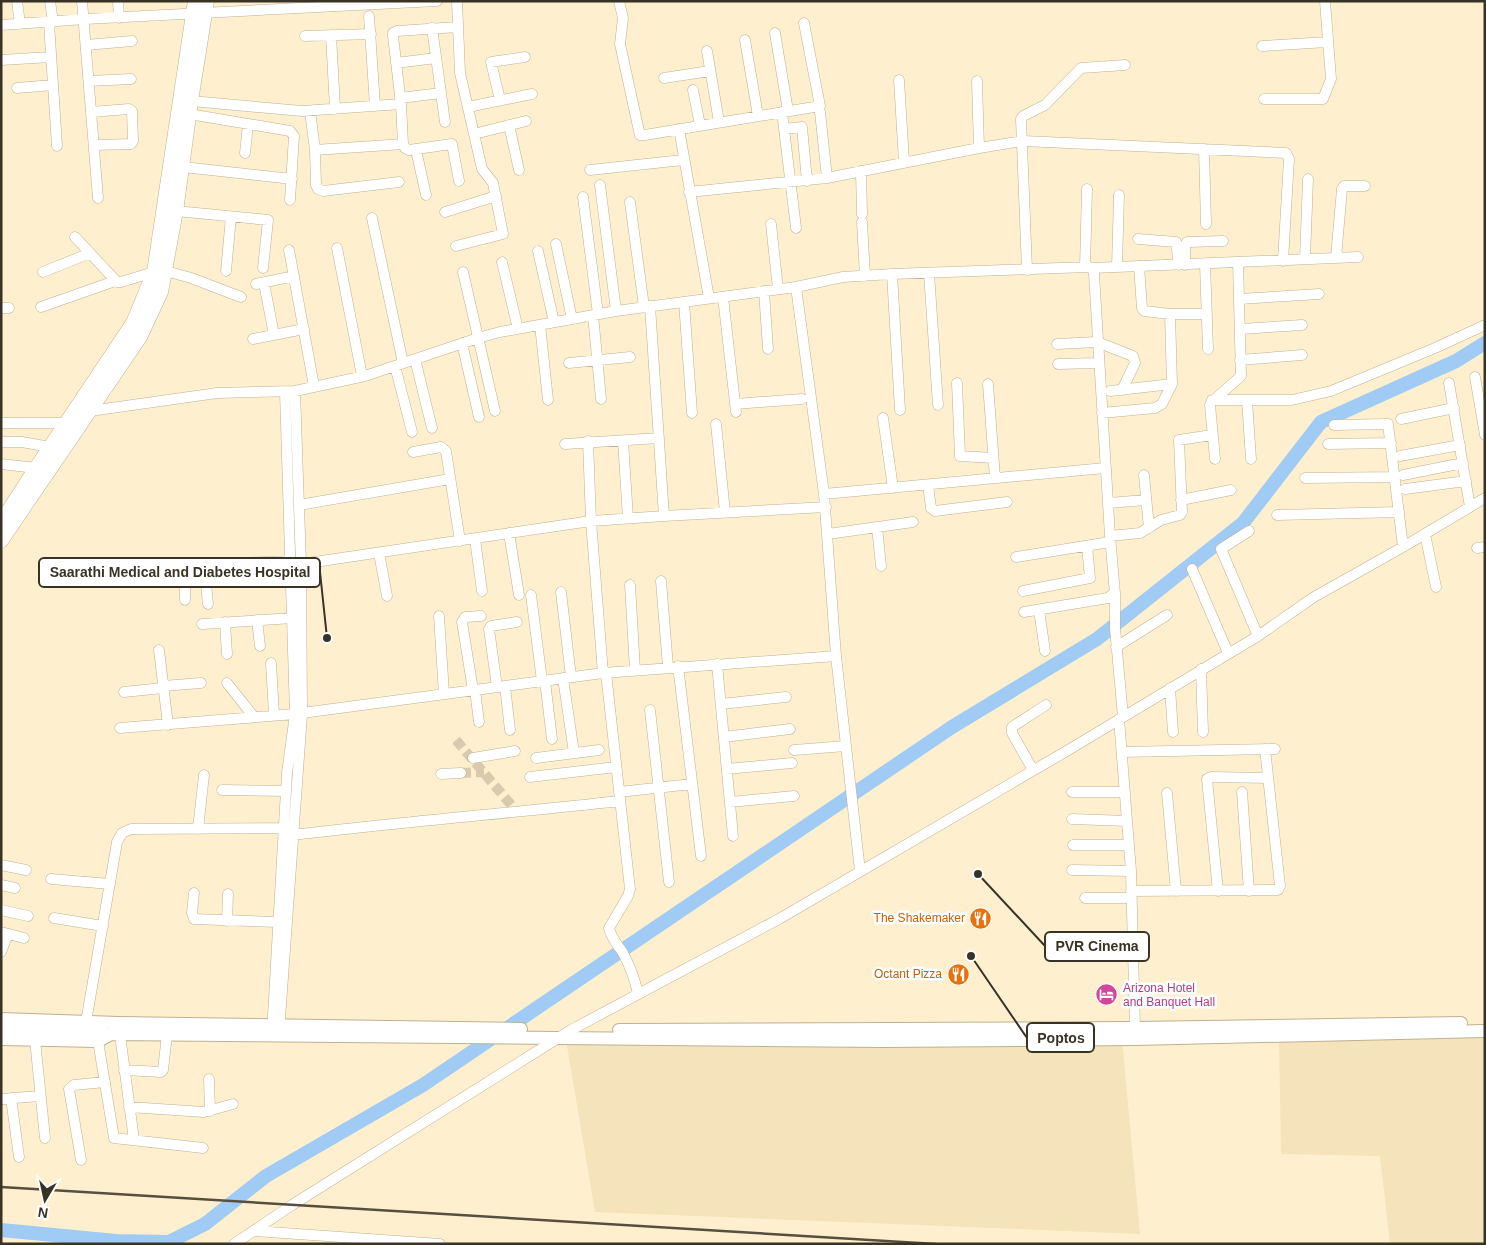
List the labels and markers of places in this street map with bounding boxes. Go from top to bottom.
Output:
callout: Saarathi Medical and Diabetes Hospital [39,558,320,587]
restaurant icon: The Shakemaker [969,906,993,930]
place label: The Shakemaker [874,911,965,925]
callout: PVR Cinema [1045,932,1149,961]
restaurant icon: Octant Pizza [946,962,970,986]
place label: Octant Pizza [874,967,942,981]
place label: Arizona Hotel and Banquet Hall [1123,981,1215,1009]
hotel icon: Arizona Hotel and Banquet Hall [1095,983,1119,1007]
callout: Poptos [1027,1023,1094,1052]

